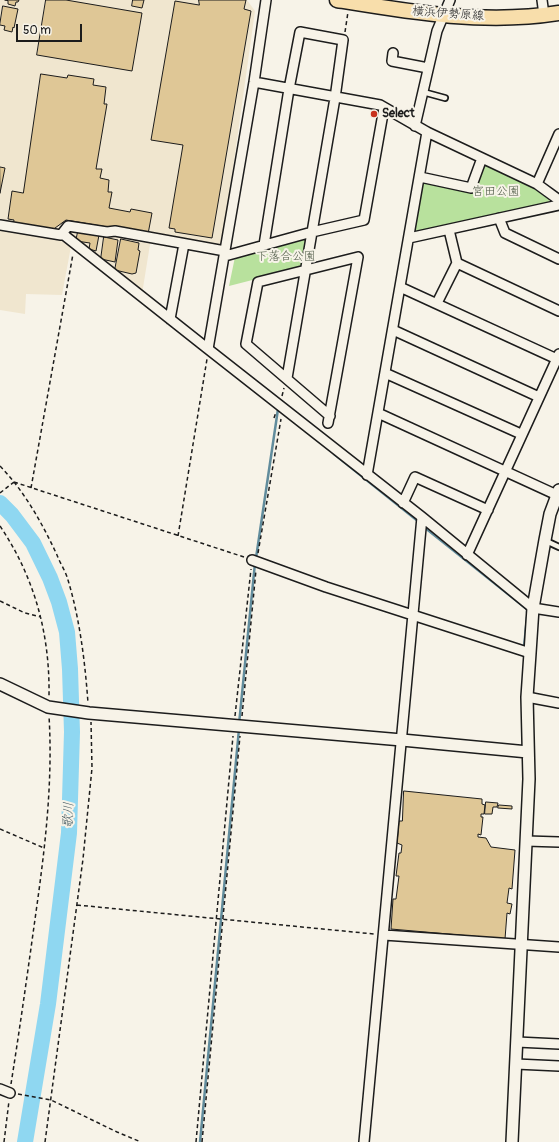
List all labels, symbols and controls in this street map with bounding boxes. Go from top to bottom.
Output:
street label: 横浜伊勢原線 [412,4,484,24]
scale bar [18,16,84,42]
text: 50 m [23,23,51,38]
place label: Select [382,107,415,121]
marker: Select [369,109,379,119]
park label: 宮田公園 [472,185,520,199]
park label: 下落合公園 [256,250,316,264]
water label: 歌川 [61,802,77,828]

